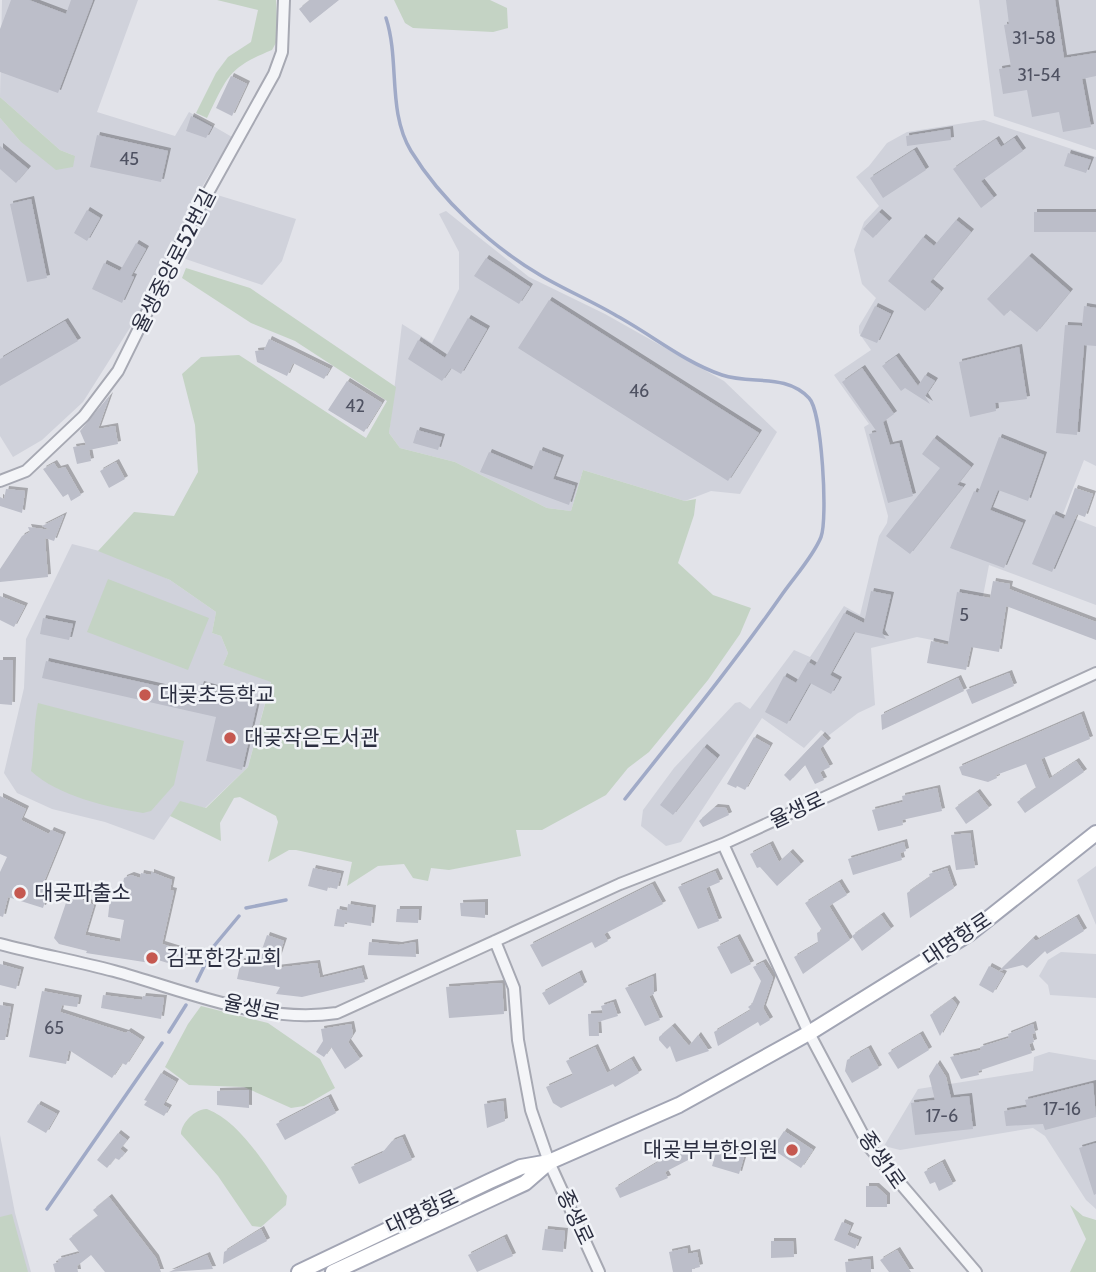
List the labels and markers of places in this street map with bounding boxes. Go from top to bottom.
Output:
place label: 대곶초등학교 [159,682,275,707]
marker: 대곶초등학교 [137,687,153,703]
place label: 대곶작은도서관 [244,725,379,750]
marker: 대곶작은도서관 [222,730,238,746]
place label: 대곶파출소 [34,880,131,905]
marker: 대곶파출소 [12,885,28,901]
place label: 김포한강교회 [166,945,282,970]
marker: 김포한강교회 [144,950,160,966]
place label: 대곶부부한의원 [643,1137,778,1162]
marker: 대곶부부한의원 [784,1142,800,1158]

